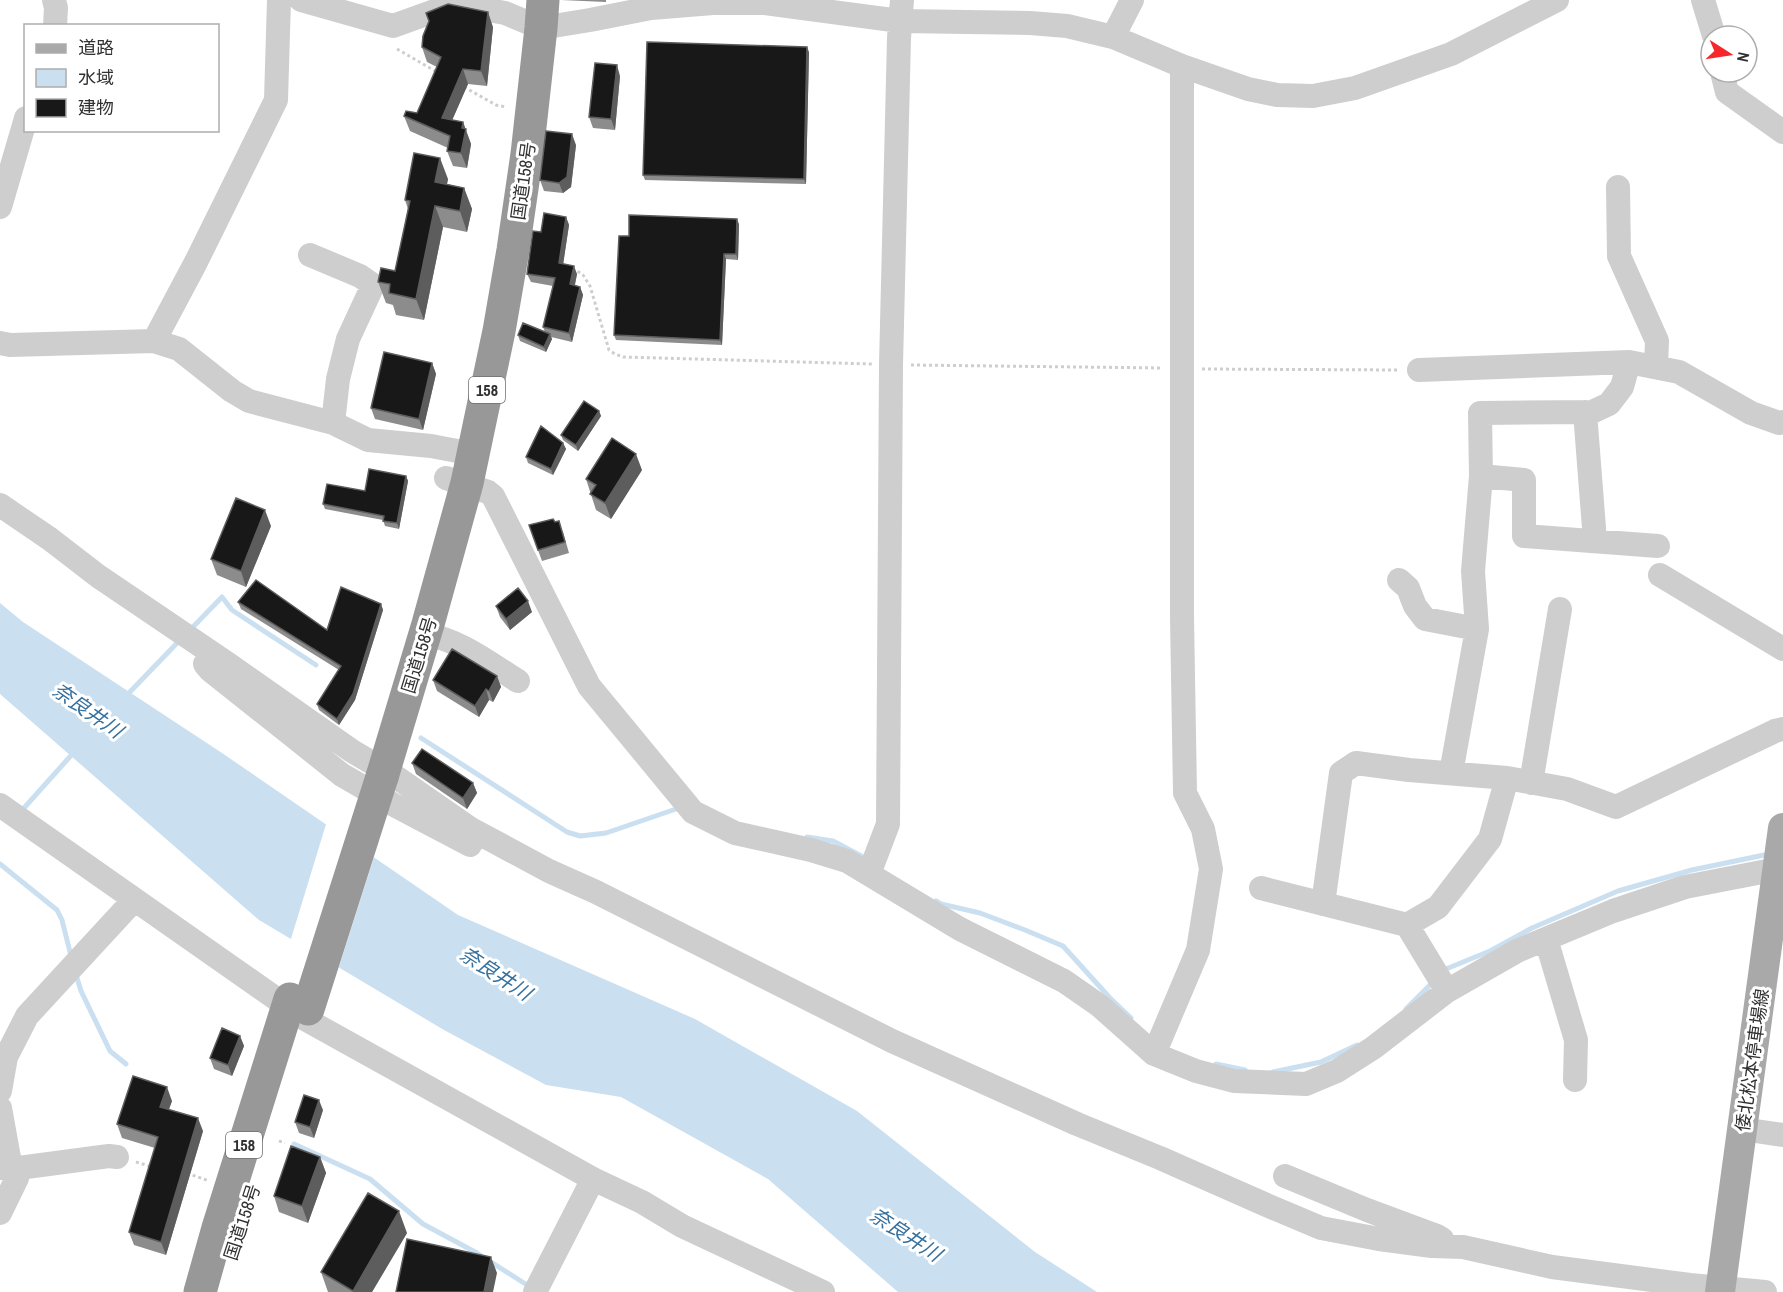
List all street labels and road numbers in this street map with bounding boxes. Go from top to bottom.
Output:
street label: 国道158号 [505,140,541,222]
road number: 158 [469,377,505,403]
street label: 国道158号 [396,614,442,696]
street label: 倭北松本停車場線 [1730,987,1774,1133]
road number: 158 [226,1132,262,1158]
street label: 国道158号 [218,1181,266,1263]

